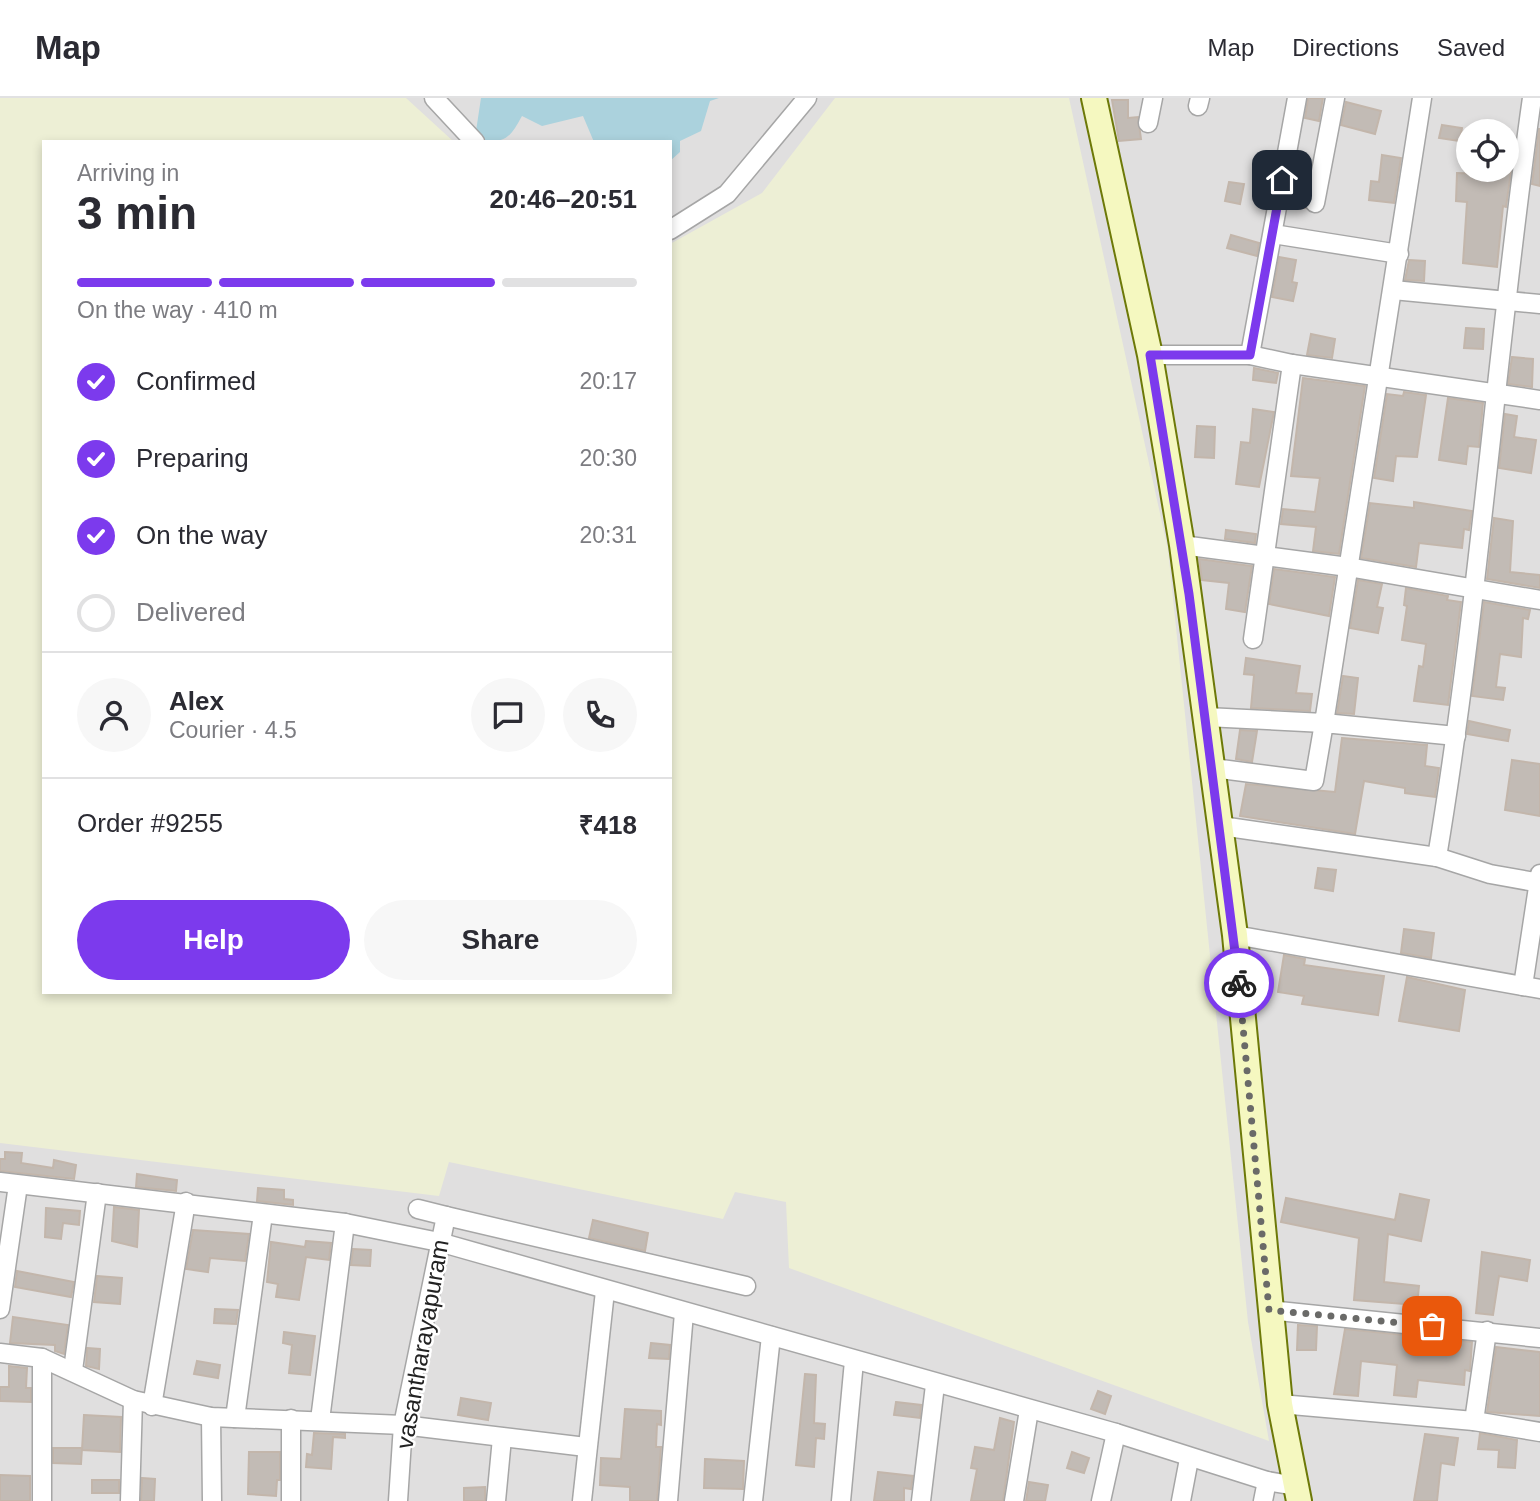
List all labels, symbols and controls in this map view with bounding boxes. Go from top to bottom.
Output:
text: Map [35,29,101,66]
text: Map [1208,34,1254,61]
text: Directions [1292,34,1399,61]
text: Saved [1437,34,1505,61]
map controls [1456,119,1519,182]
button: locate [1456,119,1519,182]
pin [1252,150,1312,210]
text: Arriving in [77,160,179,186]
icon: home [1263,161,1301,199]
text: 20:46–20:51 [490,184,637,214]
text: 3 min [77,187,197,239]
text: On the way · 410 m [77,297,278,323]
icon: check [77,363,115,401]
text: Confirmed [136,366,256,396]
text: 20:17 [579,368,637,394]
icon: check [77,440,115,478]
text: Preparing [136,443,249,473]
text: 20:30 [579,445,637,471]
icon: check [77,517,115,555]
text: On the way [136,520,268,550]
text: 20:31 [579,522,637,548]
text: Delivered [136,597,246,627]
button: person [77,678,151,752]
button: chat [471,678,545,752]
button: phone [563,678,637,752]
text: Alex [169,686,224,716]
text: Courier · 4.5 [169,717,297,743]
text: Order #9255 [77,808,223,838]
text: ₹418 [579,810,637,840]
button: Help [77,900,350,980]
button: Share [364,900,637,980]
courier [1204,948,1274,1018]
icon: bike [1220,964,1258,1002]
street label: vasantharayapuram [390,1237,454,1451]
pin [1402,1296,1462,1356]
icon: bag [1413,1307,1451,1345]

